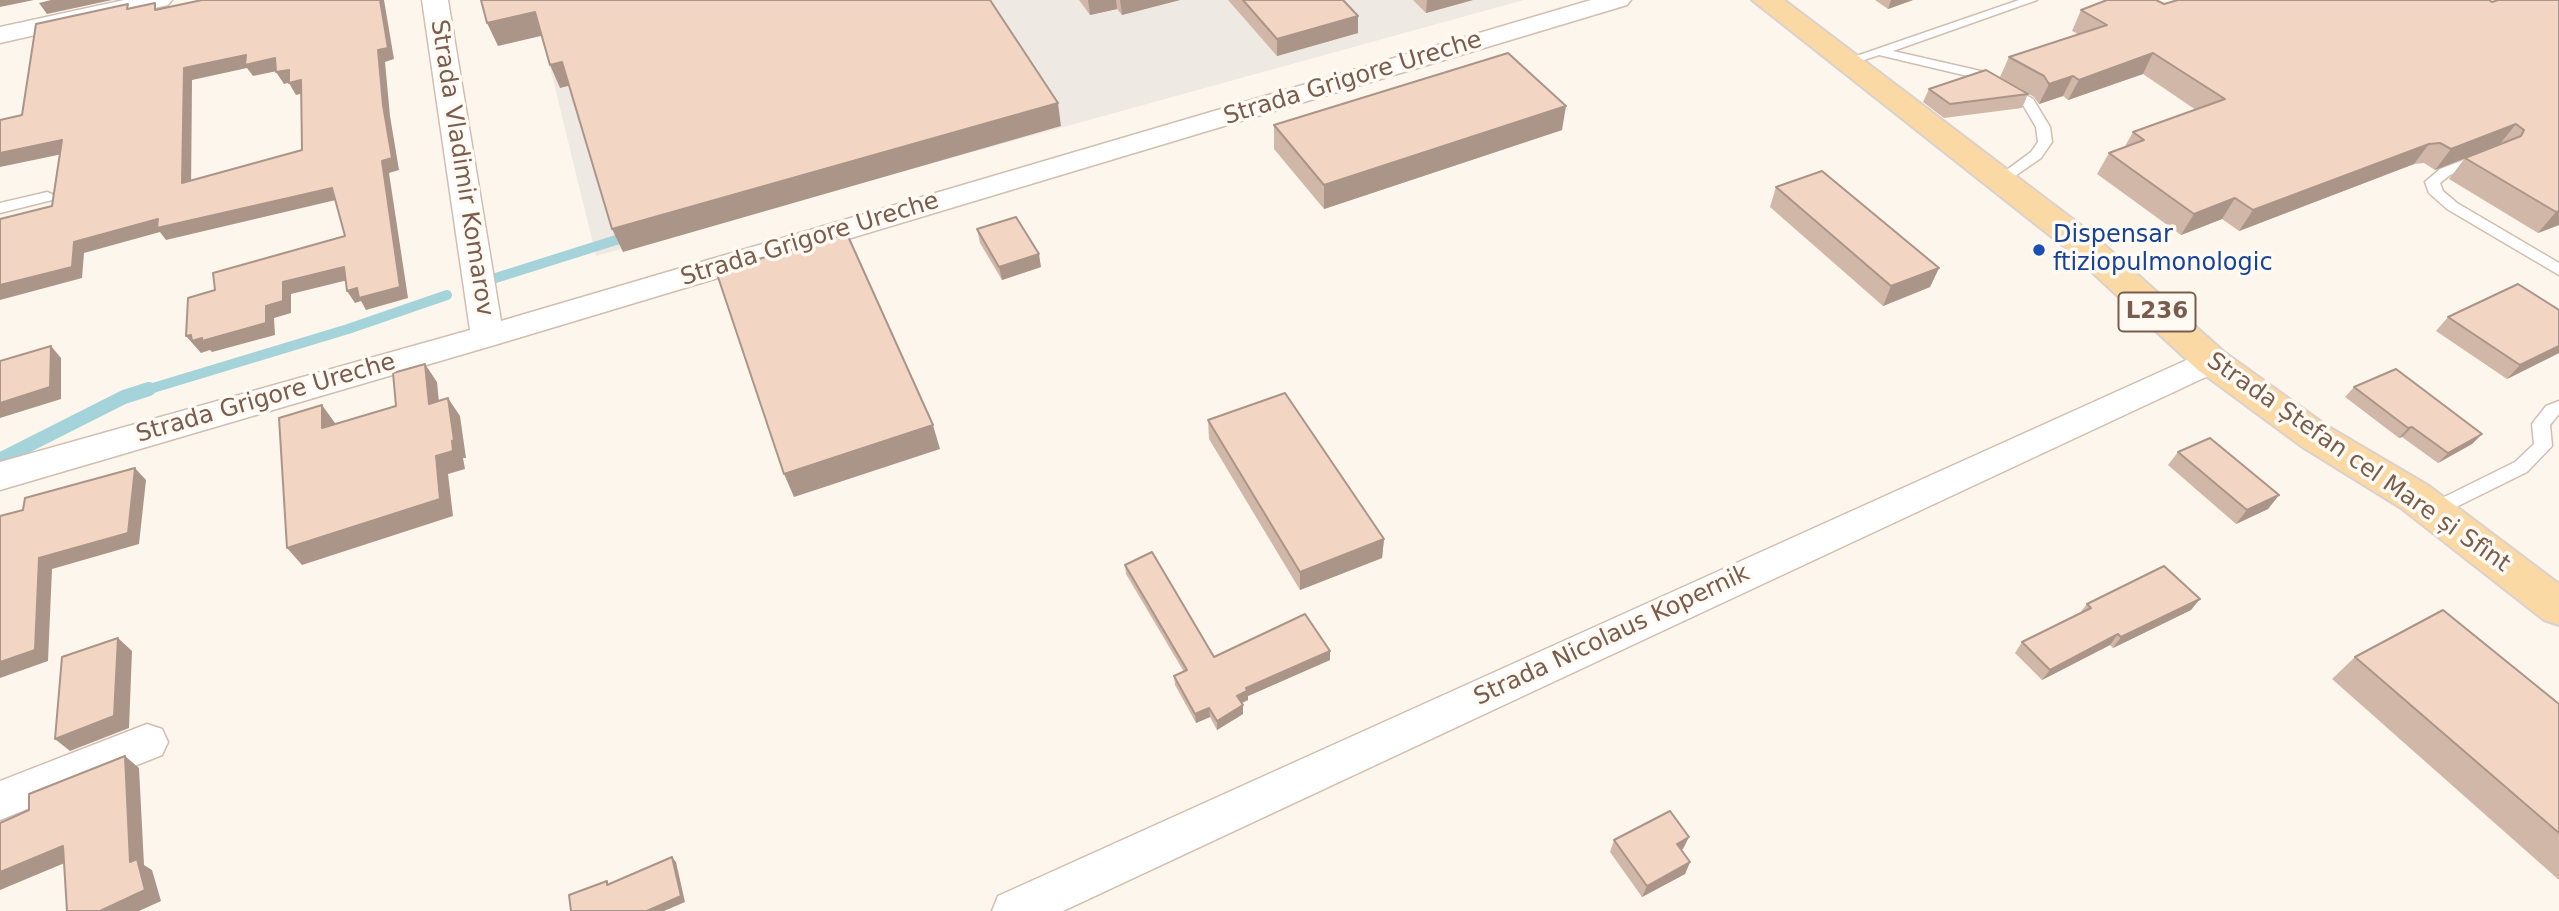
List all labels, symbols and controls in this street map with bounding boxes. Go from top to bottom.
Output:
street label: Strada Vladimir Komarov [423,18,499,318]
street label: Strada Grigore Ureche [1220,26,1486,132]
street label: Strada Grigore Ureche [677,187,943,293]
place label: Dispensar ftiziopulmonologic [2053,222,2273,278]
marker: Dispensar ftiziopulmonologic [2031,242,2047,258]
road number: L236 [2118,292,2196,332]
street label: Strada Ștefan cel Mare și Sfînt [2201,347,2515,579]
street label: Strada Grigore Ureche [133,348,399,450]
street label: Strada Nicolaus Kopernik [1470,559,1754,713]

